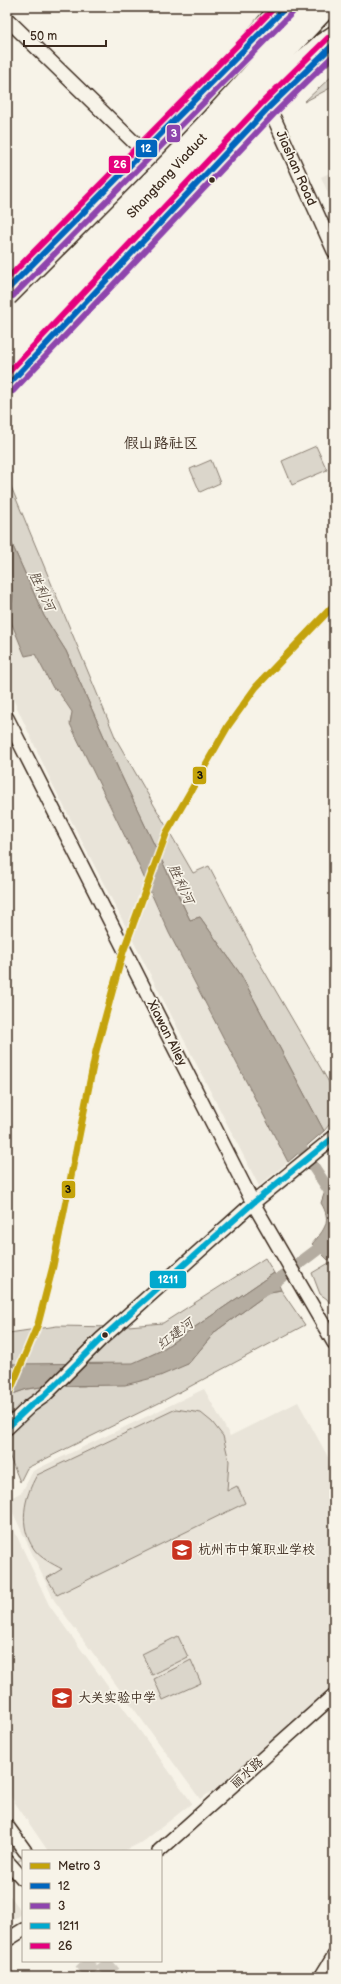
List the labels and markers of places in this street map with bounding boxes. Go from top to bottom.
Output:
unlabelled marker [207,175,217,185]
unlabelled marker [100,1330,110,1340]
school or university icon: 杭州市中策职业学校 [169,1537,195,1563]
place label: 杭州市中策职业学校 [198,1542,315,1558]
school or university icon: 大关实验中学 [49,1685,75,1711]
place label: 大关实验中学 [78,1690,156,1706]

